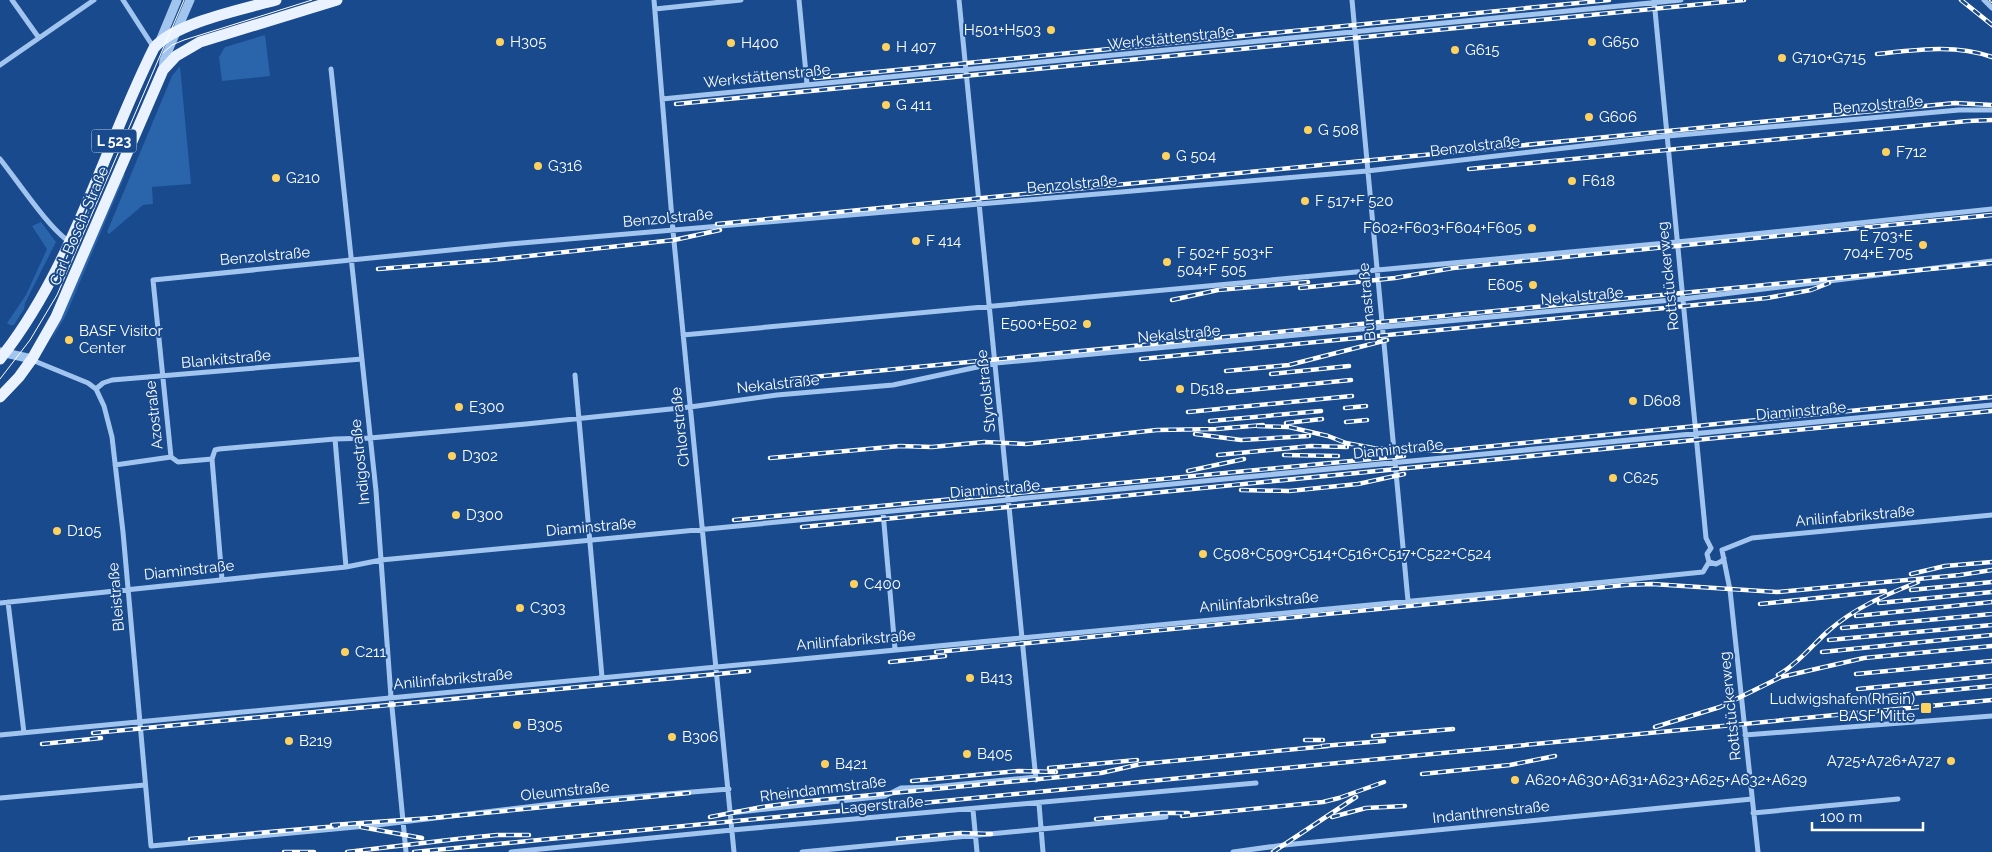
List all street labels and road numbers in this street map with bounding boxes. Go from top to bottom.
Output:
street label: Werkstättenstraße [1107,22,1235,54]
street label: Werkstättenstraße [703,60,831,92]
street label: Benzolstraße [1832,92,1924,118]
road number: L 523 [92,130,136,152]
street label: Benzolstraße [1429,132,1521,160]
street label: Carl-Bosch-Straße [46,163,112,288]
street label: Benzolstraße [1026,171,1118,197]
street label: Benzolstraße [622,205,714,231]
street label: Rottstückerweg [1653,221,1683,331]
street label: Benzolstraße [219,243,311,269]
street label: Bunastraße [1355,262,1379,342]
street label: Nekalstraße [1540,283,1624,309]
street label: Nekalstraße [1137,321,1221,347]
street label: Blankitstraße [180,346,272,372]
street label: Styrolstraße [973,349,999,433]
street label: Nekalstraße [736,371,820,397]
street label: Azostraße [141,380,167,450]
street label: Chlorstraße [667,386,693,468]
street label: Diaminstraße [1755,398,1847,424]
street label: Indigostraße [347,418,373,506]
street label: Diaminstraße [1352,435,1444,463]
street label: Diaminstraße [949,476,1041,502]
street label: Anilinfabrikstraße [1795,502,1916,530]
street label: Diaminstraße [545,514,637,540]
street label: Diaminstraße [143,556,235,584]
street label: Bleistraße [104,562,128,632]
street label: Anilinfabrikstraße [1199,588,1320,616]
street label: Anilinfabrikstraße [796,626,917,654]
street label: Rottstückerweg [1715,651,1745,761]
street label: Anilinfabrikstraße [393,665,514,693]
street label: Rheindammstraße [759,772,887,806]
street label: Oleumstraße [520,777,611,805]
street label: Lagerstraße [840,792,924,818]
street label: Indanthrenstraße [1432,797,1551,827]

